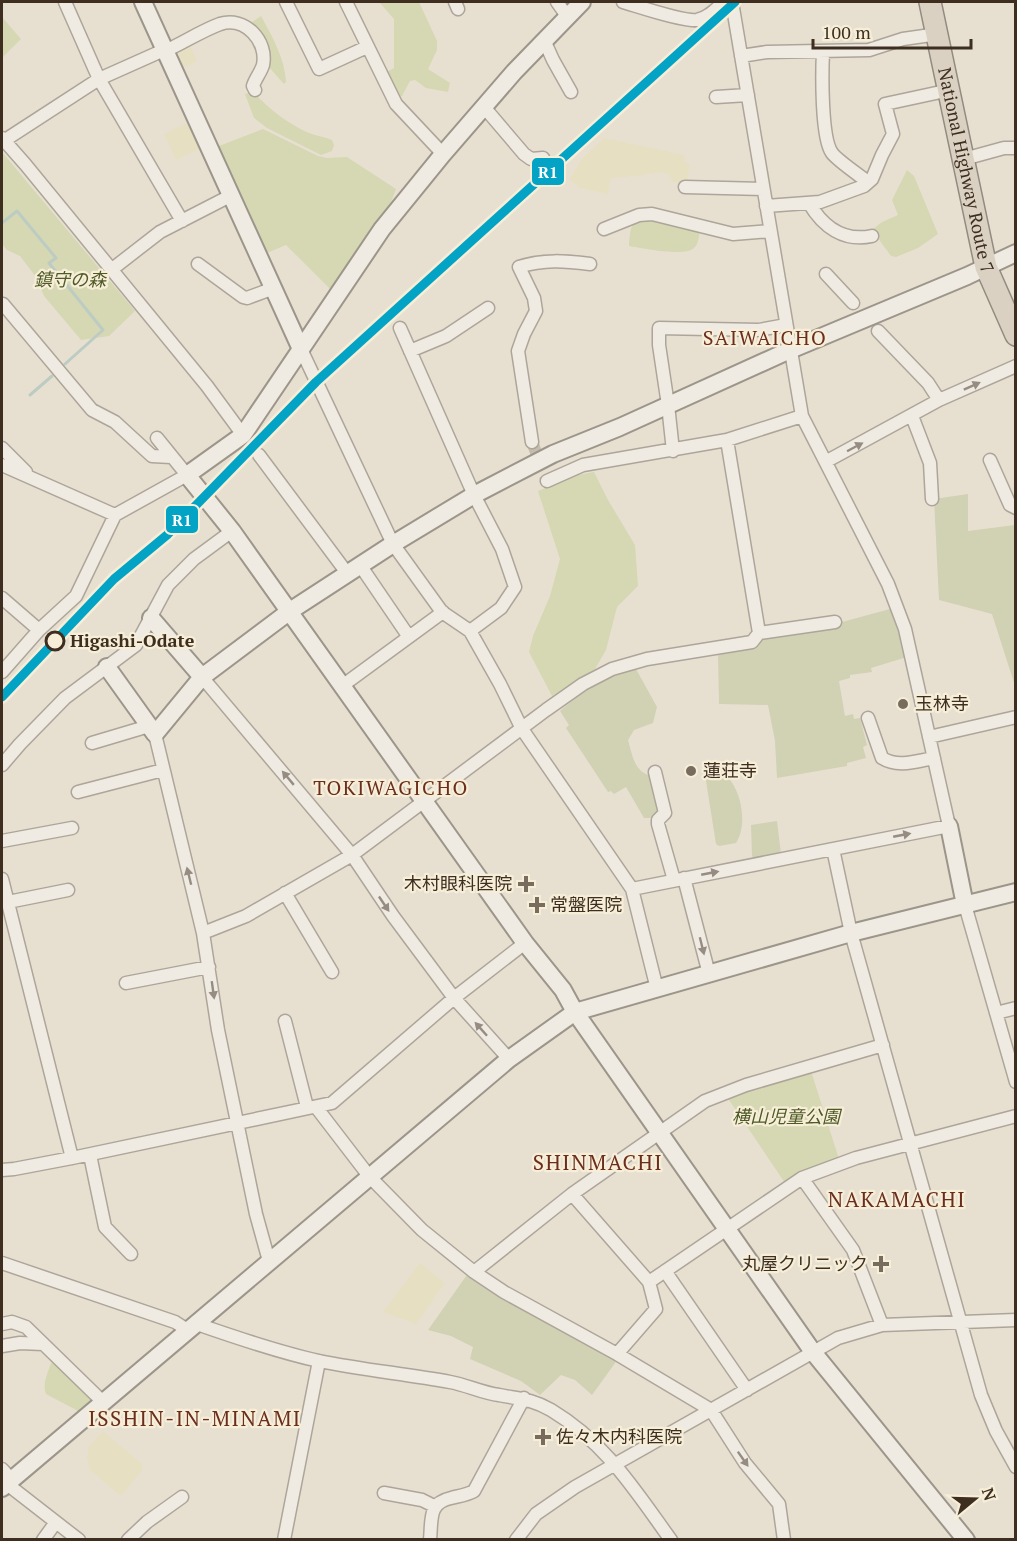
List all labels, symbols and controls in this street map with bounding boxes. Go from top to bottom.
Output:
scale bar [813,12,970,50]
text: 100 m [822,20,871,44]
street label: National Highway Route 7 [933,65,1000,277]
line badge: R1 [531,157,565,186]
text: R1 [538,161,558,183]
park label: 鎮守の森 [34,267,108,291]
district label: SAIWAICHO [703,324,827,351]
one-way arrow [963,381,980,390]
one-way arrow [846,442,863,452]
line badge: R1 [165,505,199,534]
text: R1 [172,509,192,531]
place label: Higashi-Odate [70,628,195,652]
marker: Higashi-Odate [45,631,65,651]
place label: 玉林寺 [915,691,969,715]
marker: 玉林寺 [896,697,910,711]
place label: 蓮荘寺 [703,758,757,782]
marker: 蓮荘寺 [684,764,698,778]
one-way arrow [281,770,294,786]
district label: TOKIWAGICHO [313,774,469,801]
one-way arrow [892,830,911,839]
one-way arrow [183,867,193,885]
one-way arrow [701,868,720,877]
place label: 木村眼科医院 [404,871,512,895]
marker: 木村眼科医院 [517,875,535,893]
place label: 常盤医院 [550,892,622,916]
one-way arrow [379,895,390,912]
marker: 常盤医院 [528,896,546,914]
one-way arrow [697,937,707,955]
one-way arrow [208,981,218,1000]
one-way arrow [474,1021,488,1036]
park label: 横山児童公園 [732,1104,843,1128]
district label: SHINMACHI [533,1148,663,1176]
district label: NAKAMACHI [828,1185,966,1213]
place label: 丸屋クリニック [742,1251,868,1275]
marker: 丸屋クリニック [872,1255,890,1273]
district label: ISSHIN-IN-MINAMI [88,1404,302,1432]
place label: 佐々木内科医院 [556,1424,682,1448]
marker: 佐々木内科医院 [534,1428,552,1446]
one-way arrow [737,1451,749,1467]
north arrow [945,1469,1005,1529]
text: N [977,1485,1002,1503]

